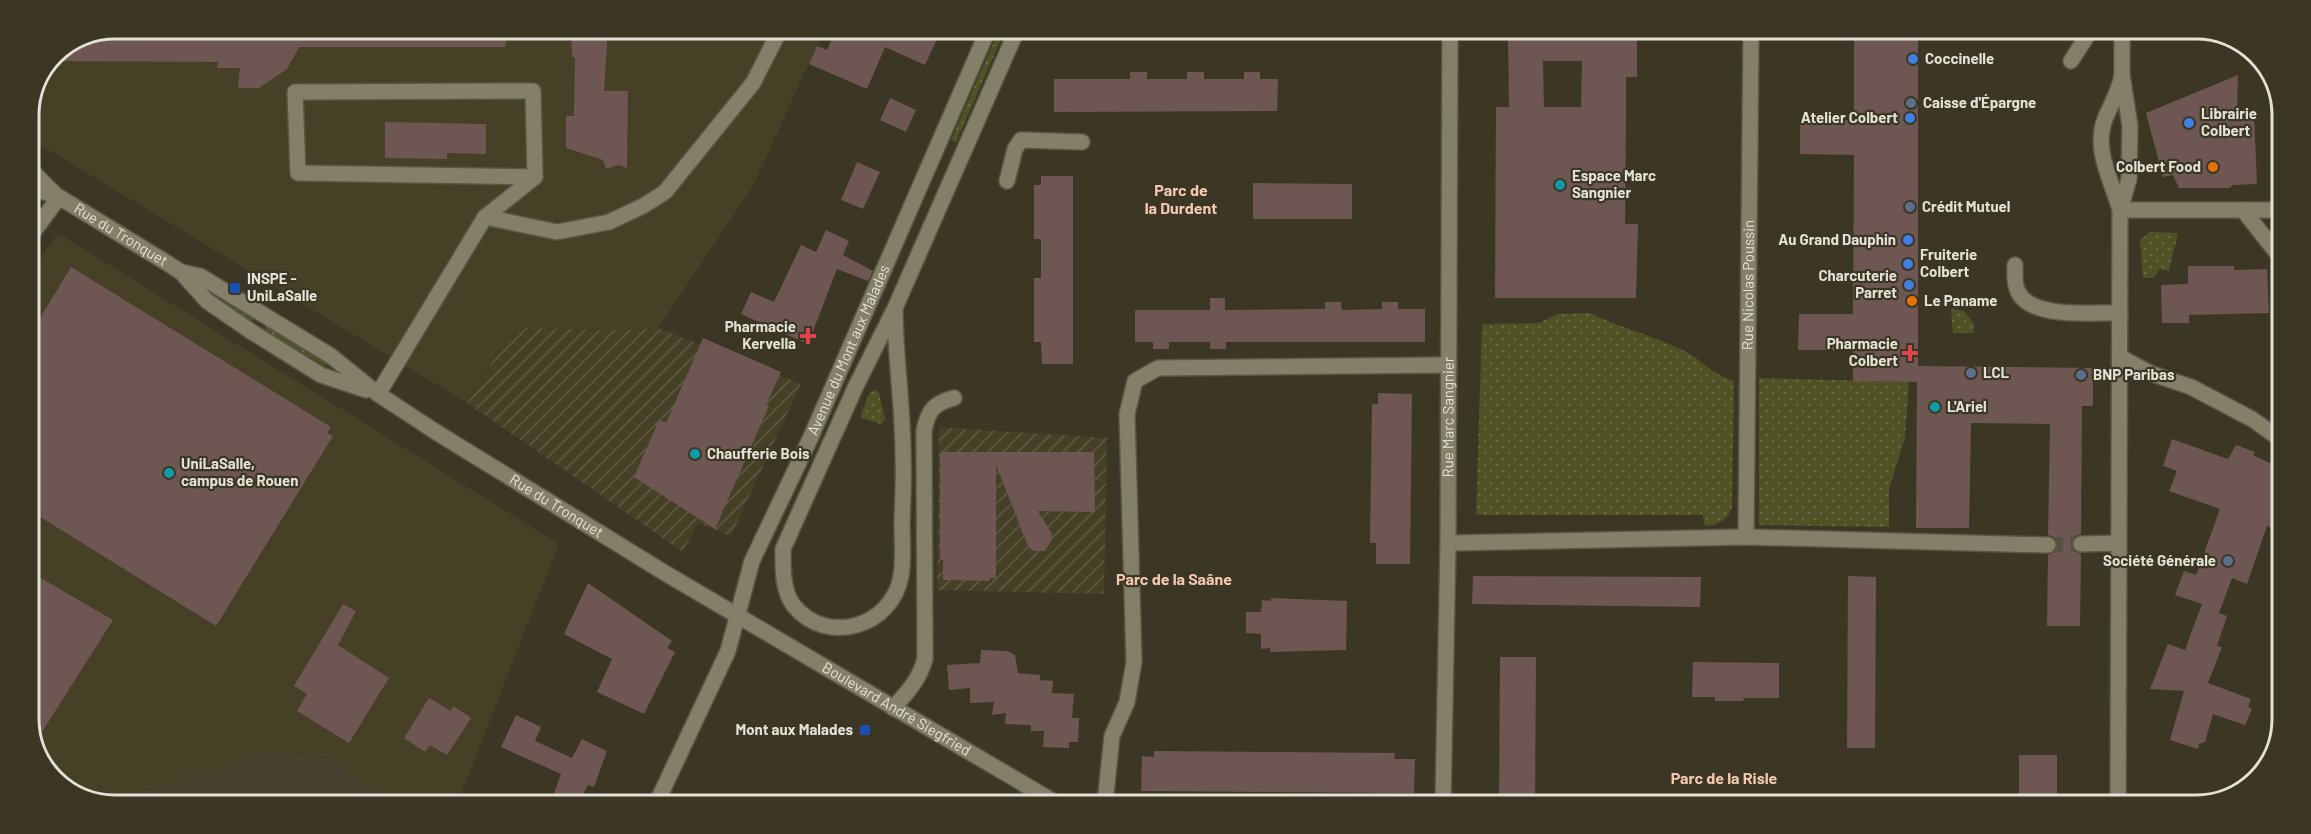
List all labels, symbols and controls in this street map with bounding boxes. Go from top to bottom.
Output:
place label: Coccinelle [1925,49,1994,67]
marker: Coccinelle [1906,52,1920,66]
place label: Caisse d'Épargne [1923,93,2036,111]
marker: Caisse d'Épargne [1904,96,1918,110]
place label: Librairie Colbert [2201,104,2257,139]
place label: Atelier Colbert [1801,108,1898,126]
marker: Atelier Colbert [1903,111,1917,125]
marker: Librairie Colbert [2182,116,2196,130]
place label: Colbert Food [2116,157,2201,175]
marker: Colbert Food [2206,160,2220,174]
place label: Espace Marc Sangnier [1572,166,1656,201]
marker: Espace Marc Sangnier [1553,178,1567,192]
district label: Parc de la Durdent [1145,180,1217,217]
place label: Crédit Mutuel [1922,197,2010,215]
street label: Rue du Tronquet [71,198,171,269]
marker: Crédit Mutuel [1903,200,1917,214]
street label: Rue Nicolas Poussin [1738,220,1757,350]
place label: Au Grand Dauphin [1778,230,1896,248]
marker: Au Grand Dauphin [1901,233,1915,247]
place label: Fruiterie Colbert [1920,245,1977,280]
marker: Fruiterie Colbert [1901,257,1915,271]
street label: Avenue du Mont aux Malades [803,262,893,438]
place label: Charcuterie Parret [1818,266,1897,301]
place label: INSPE - UniLaSalle [247,269,317,304]
marker: Charcuterie Parret [1902,278,1916,292]
marker: INSPE - UniLaSalle [228,281,242,295]
place label: Le Paname [1924,291,1997,309]
marker: Le Paname [1905,294,1919,308]
place label: Pharmacie Kervella [725,317,796,352]
marker: Pharmacie Kervella [801,329,815,343]
place label: Pharmacie Colbert [1827,334,1898,369]
marker: Pharmacie Colbert [1903,346,1917,360]
street label: Rue Marc Sangnier [1438,356,1457,477]
place label: LCL [1983,363,2010,381]
place label: BNP Paribas [2093,365,2175,383]
marker: LCL [1964,366,1978,380]
marker: BNP Paribas [2074,368,2088,382]
place label: L'Ariel [1947,397,1987,415]
marker: L'Ariel [1928,400,1942,414]
place label: Chaufferie Bois [707,444,810,462]
marker: Chaufferie Bois [688,447,702,461]
place label: UniLaSalle, campus de Rouen [181,454,298,489]
marker: UniLaSalle, campus de Rouen [162,466,176,480]
street label: Rue du Tronquet [507,470,607,541]
place label: Société Générale [2103,551,2216,569]
marker: Société Générale [2221,554,2235,568]
district label: Parc de la Saâne [1116,569,1232,588]
street label: Boulevard André Siegfried [819,658,974,759]
place label: Mont aux Malades [736,720,853,738]
marker: Mont aux Malades [858,723,872,737]
district label: Parc de la Risle [1671,768,1778,787]

